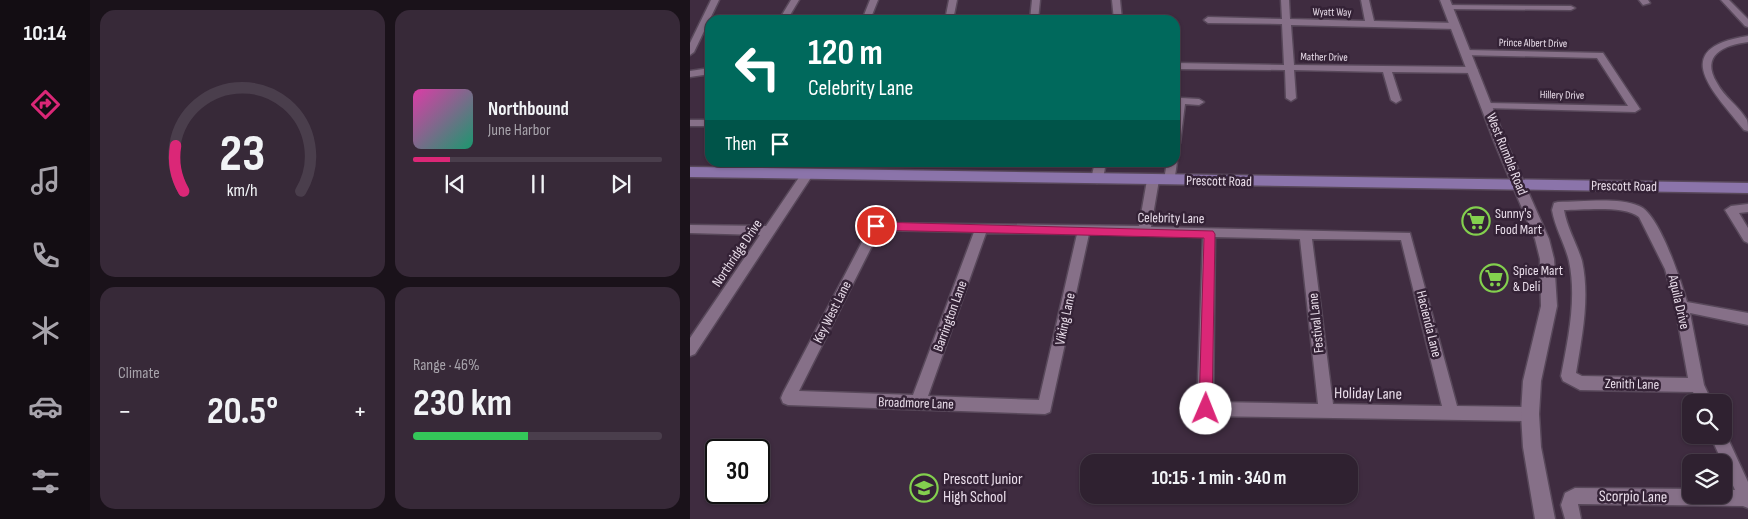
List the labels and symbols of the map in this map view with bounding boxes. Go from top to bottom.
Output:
street label: Wyatt Way [1312,5,1352,19]
street label: Prince Albert Drive [1499,36,1567,50]
street label: Mather Drive [1300,50,1348,64]
street label: Hillery Drive [1540,88,1584,102]
street label: West Rumble Road [1483,111,1531,198]
street label: Prescott Road [1186,172,1252,190]
street label: Prescott Road [1591,177,1657,195]
pin [855,205,897,247]
place label: Sunny's Food Mart [1495,205,1542,238]
supermarket icon: Sunny's Food Mart [1461,206,1491,236]
street label: Celebrity Lane [1137,209,1205,227]
street label: Northridge Drive [708,216,766,290]
place label: Spice Mart & Deli [1513,262,1563,295]
supermarket icon: Spice Mart & Deli [1479,263,1509,293]
street label: Aquila Drive [1664,272,1693,331]
street label: Key West Lane [809,278,855,346]
street label: Barrington Lane [929,278,971,354]
street label: Hacienda Lane [1413,289,1445,359]
street label: Viking Lane [1051,291,1079,347]
street label: Festival Lane [1304,292,1328,354]
street label: Zenith Lane [1605,375,1659,393]
position arrow [1179,382,1231,434]
street label: Holiday Lane [1334,384,1402,404]
street label: Broadmore Lane [878,393,954,413]
speed limit sign: 30 [705,439,770,504]
place label: Prescott Junior High School [943,470,1023,507]
school or university icon: Prescott Junior High School [909,473,939,503]
street label: Scorpio Lane [1599,487,1667,507]

